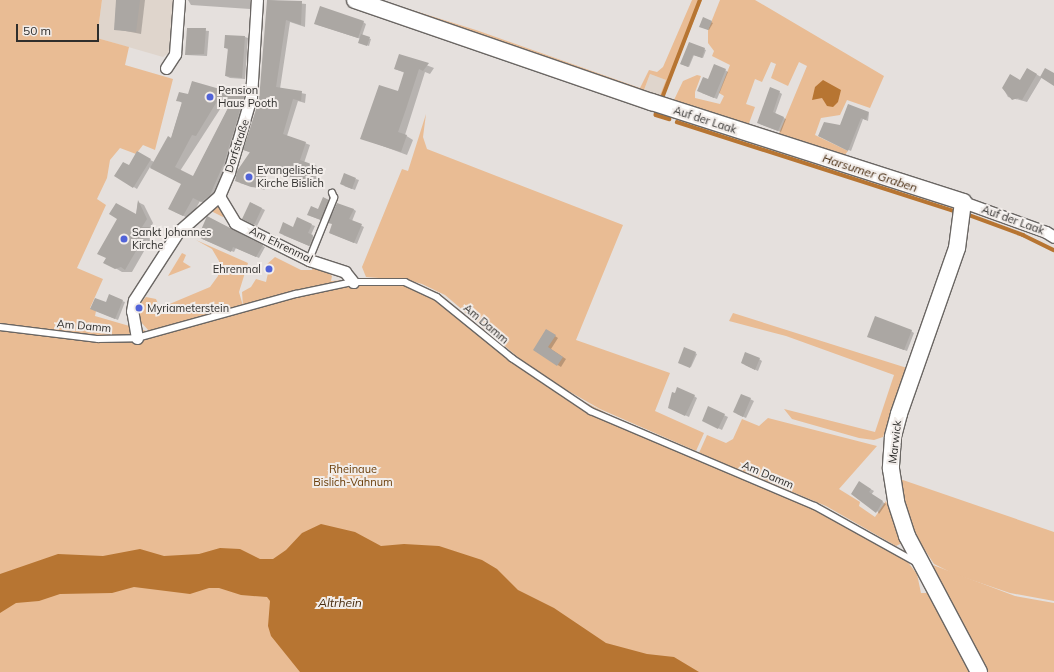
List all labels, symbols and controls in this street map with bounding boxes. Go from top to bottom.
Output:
scale bar [18,16,101,42]
text: 50 m [23,23,51,38]
place label: Pension Haus Pooth [218,84,277,110]
marker: Pension Haus Pooth [205,92,215,102]
street label: Auf der Laak [672,104,738,136]
street label: Dorfstraße [222,118,252,174]
water label: Harsumer Graben [821,151,919,195]
place label: Evangelische Kirche Bislich [257,164,324,190]
marker: Evangelische Kirche Bislich [244,172,254,182]
street label: Auf der Laak [980,203,1046,237]
street label: Am Ehrenmal [247,224,315,266]
place label: Sankt Johannes Kirche [132,226,211,252]
marker: Sankt Johannes Kirche [119,234,129,244]
place label: Ehrenmal [213,262,261,276]
marker: Ehrenmal [264,264,274,274]
place label: Myriameterstein [147,301,229,315]
street label: Am Damm [461,301,511,347]
marker: Myriameterstein [134,303,144,313]
street label: Am Damm [56,317,112,335]
street label: Marwick [886,420,904,464]
street label: Am Damm [740,458,796,492]
park label: Rheinaue Bislich-Vahnum [313,463,393,489]
water label: Altrhein [318,596,362,610]

